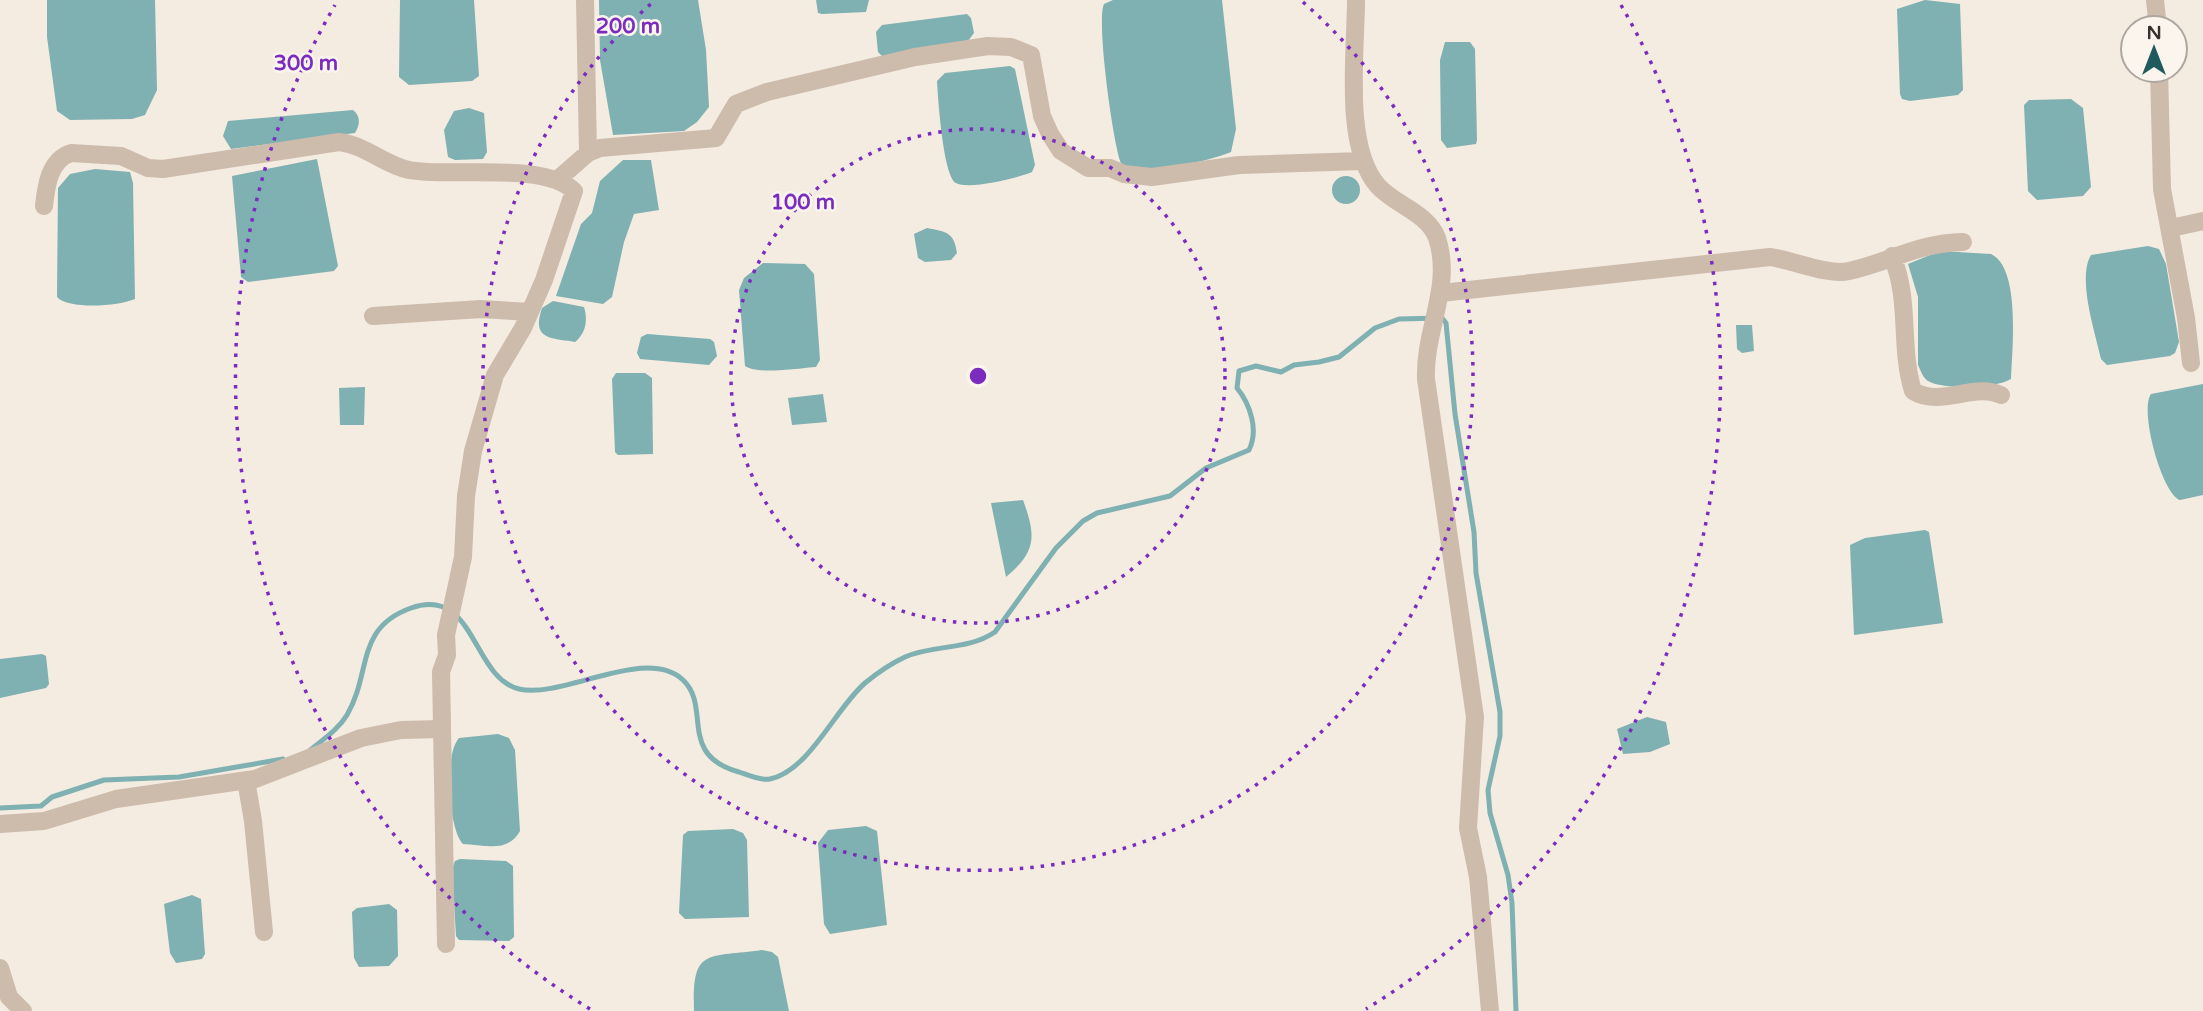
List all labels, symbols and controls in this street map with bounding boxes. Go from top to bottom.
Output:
text: 200 m [596,14,660,39]
north arrow [2119,14,2189,84]
text: N [2146,22,2162,44]
text: 300 m [274,51,338,76]
text: 100 m [771,190,835,215]
centre of rings [966,364,990,388]

